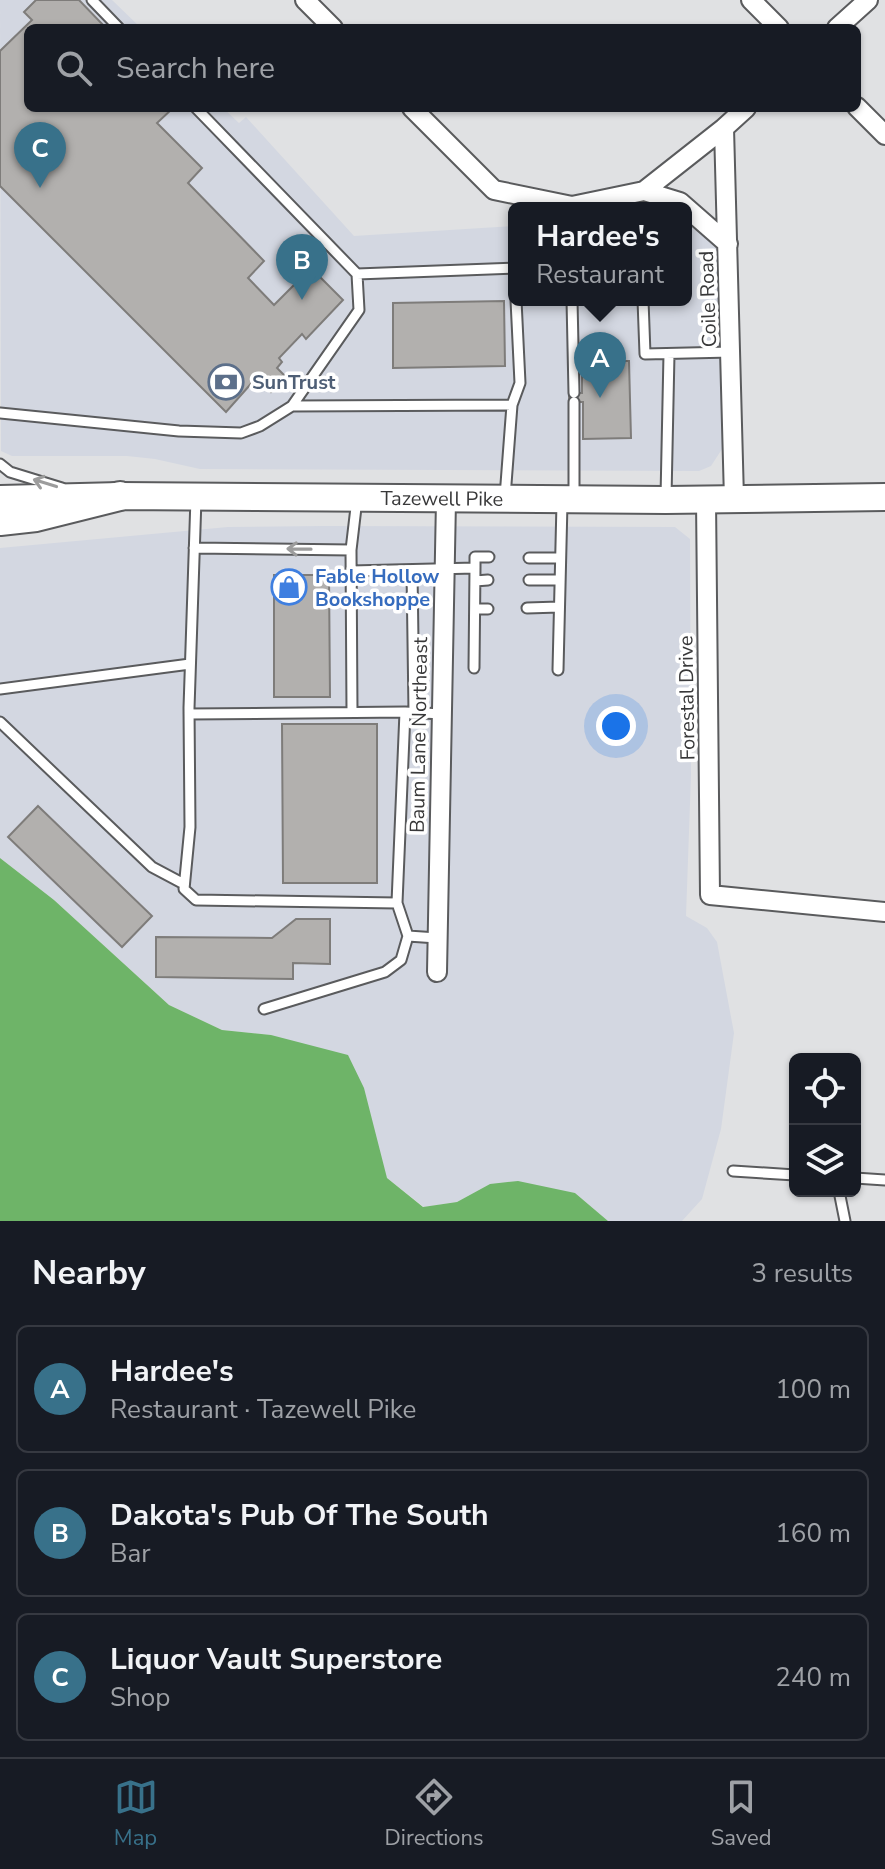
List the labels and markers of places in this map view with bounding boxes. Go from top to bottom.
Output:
pin: C [14,122,66,188]
pin: B [276,234,328,300]
pin: A [574,332,626,398]
bank icon: SunTrust [207,363,245,401]
place label: SunTrust [252,369,336,396]
place label: Fable Hollow Bookshoppe [315,563,439,613]
shop icon: Fable Hollow Bookshoppe [270,568,308,606]

